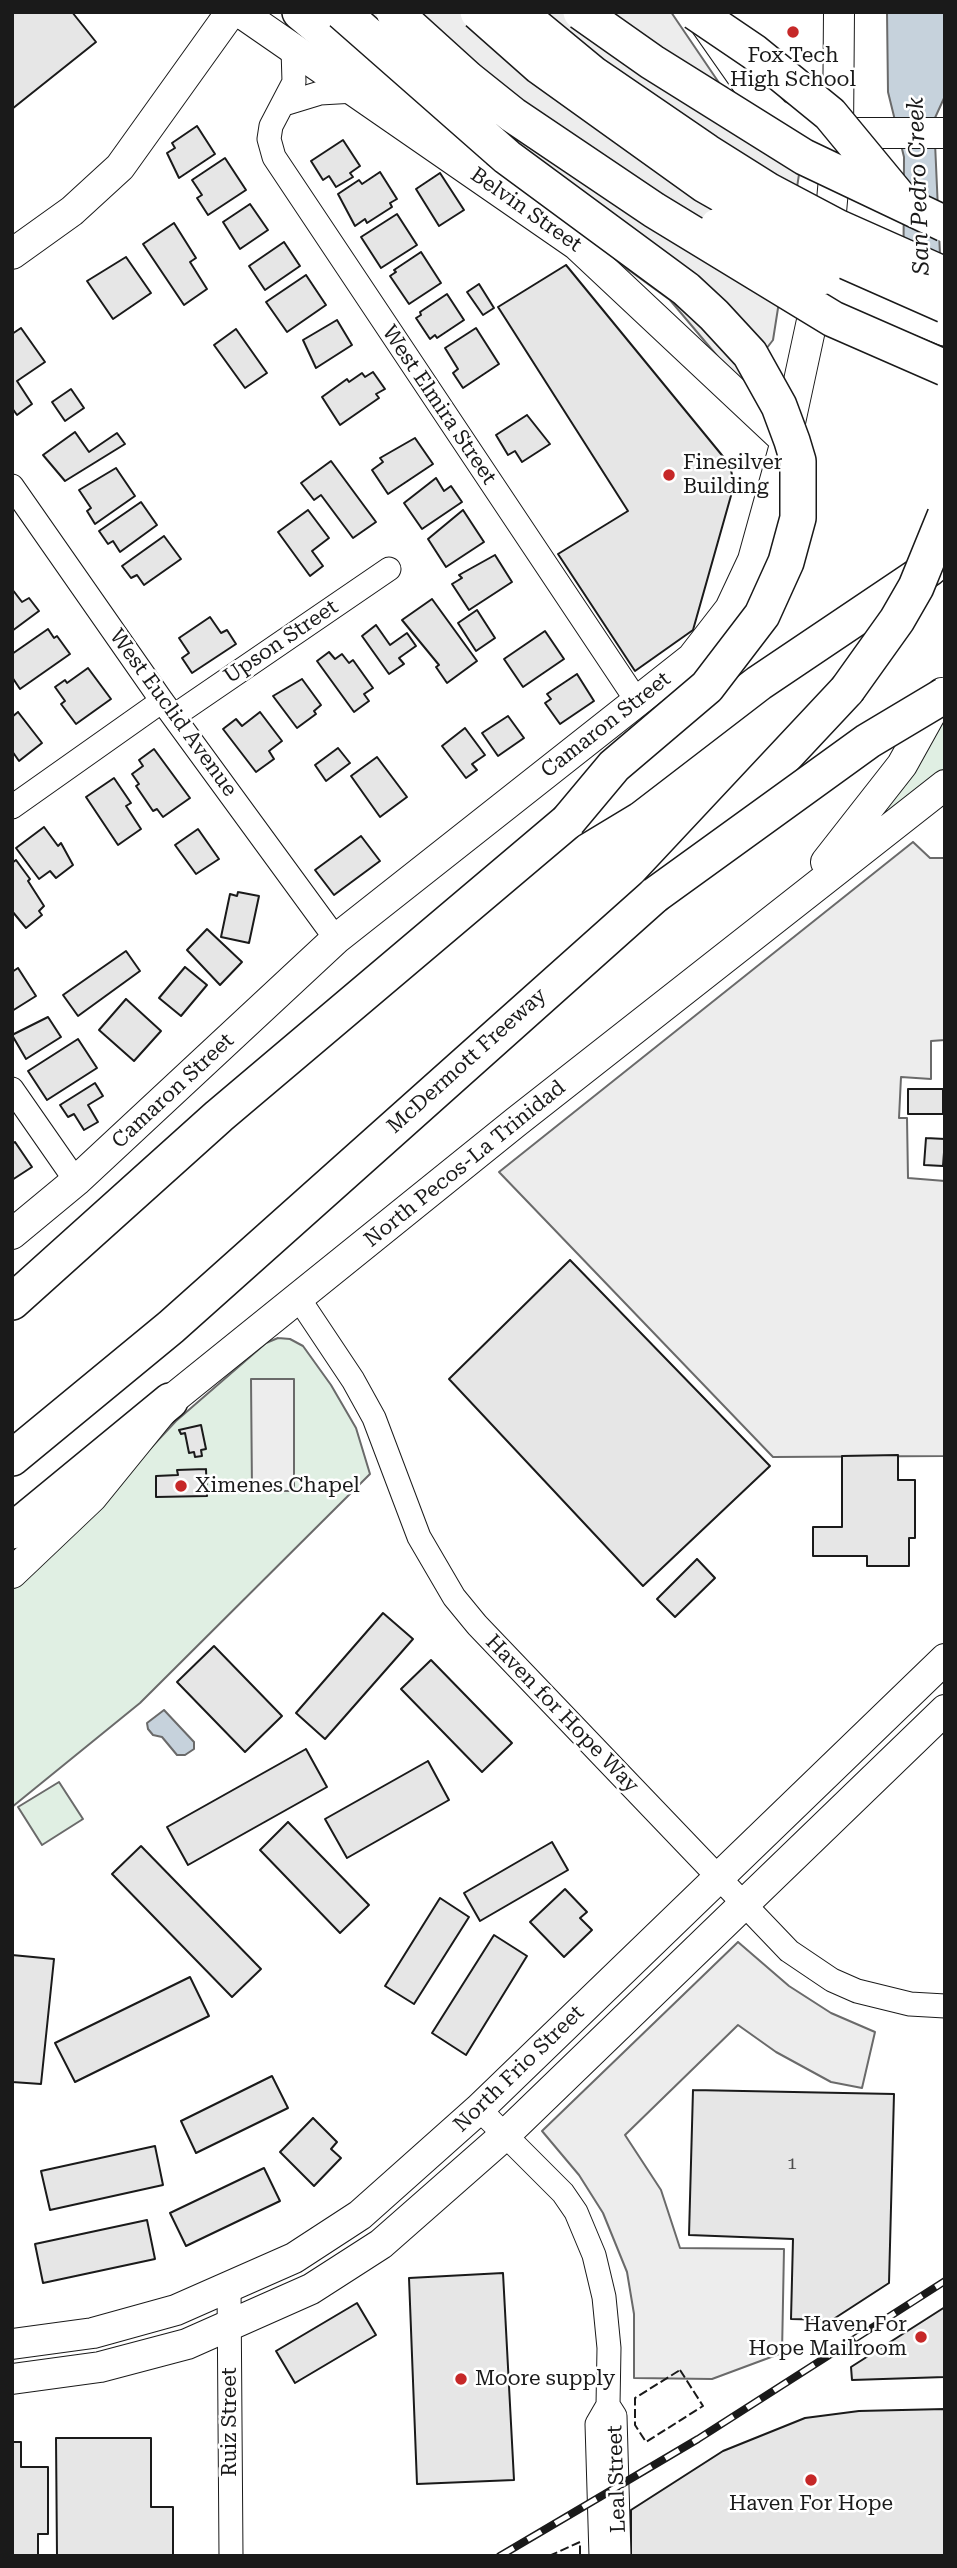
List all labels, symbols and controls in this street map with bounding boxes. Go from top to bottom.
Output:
marker: Fox Tech High School [785,24,801,40]
place label: Fox Tech High School [730,43,856,93]
water label: San Pedro Creek [902,97,936,275]
street label: Belvin Street [466,162,586,258]
street label: West Elmira Street [376,321,502,489]
place label: Finesilver Building [683,450,782,500]
marker: Finesilver Building [661,467,677,483]
street label: Upson Street [219,595,343,689]
street label: West Euclid Avenue [104,624,242,802]
street label: Camaron Street [536,667,676,783]
street label: McDermott Freeway [382,983,552,1139]
street label: Camaron Street [107,1028,239,1154]
street label: North Pecos-La Trinidad [360,1075,570,1253]
place label: Ximenes Chapel [195,1473,360,1499]
marker: Ximenes Chapel [173,1478,189,1494]
street label: Haven for Hope Way [480,1630,644,1798]
street label: North Frio Street [449,2000,589,2138]
house number: 1 [787,2153,797,2175]
place label: Haven For Hope Mailroom [749,2312,907,2362]
marker: Haven For Hope Mailroom [913,2329,929,2345]
place label: Moore supply [475,2366,615,2392]
street label: Ruiz Street [217,2367,243,2477]
marker: Moore supply [453,2371,469,2387]
street label: Leal Street [603,2425,631,2533]
marker: Haven For Hope [803,2472,819,2488]
place label: Haven For Hope [729,2491,893,2517]

